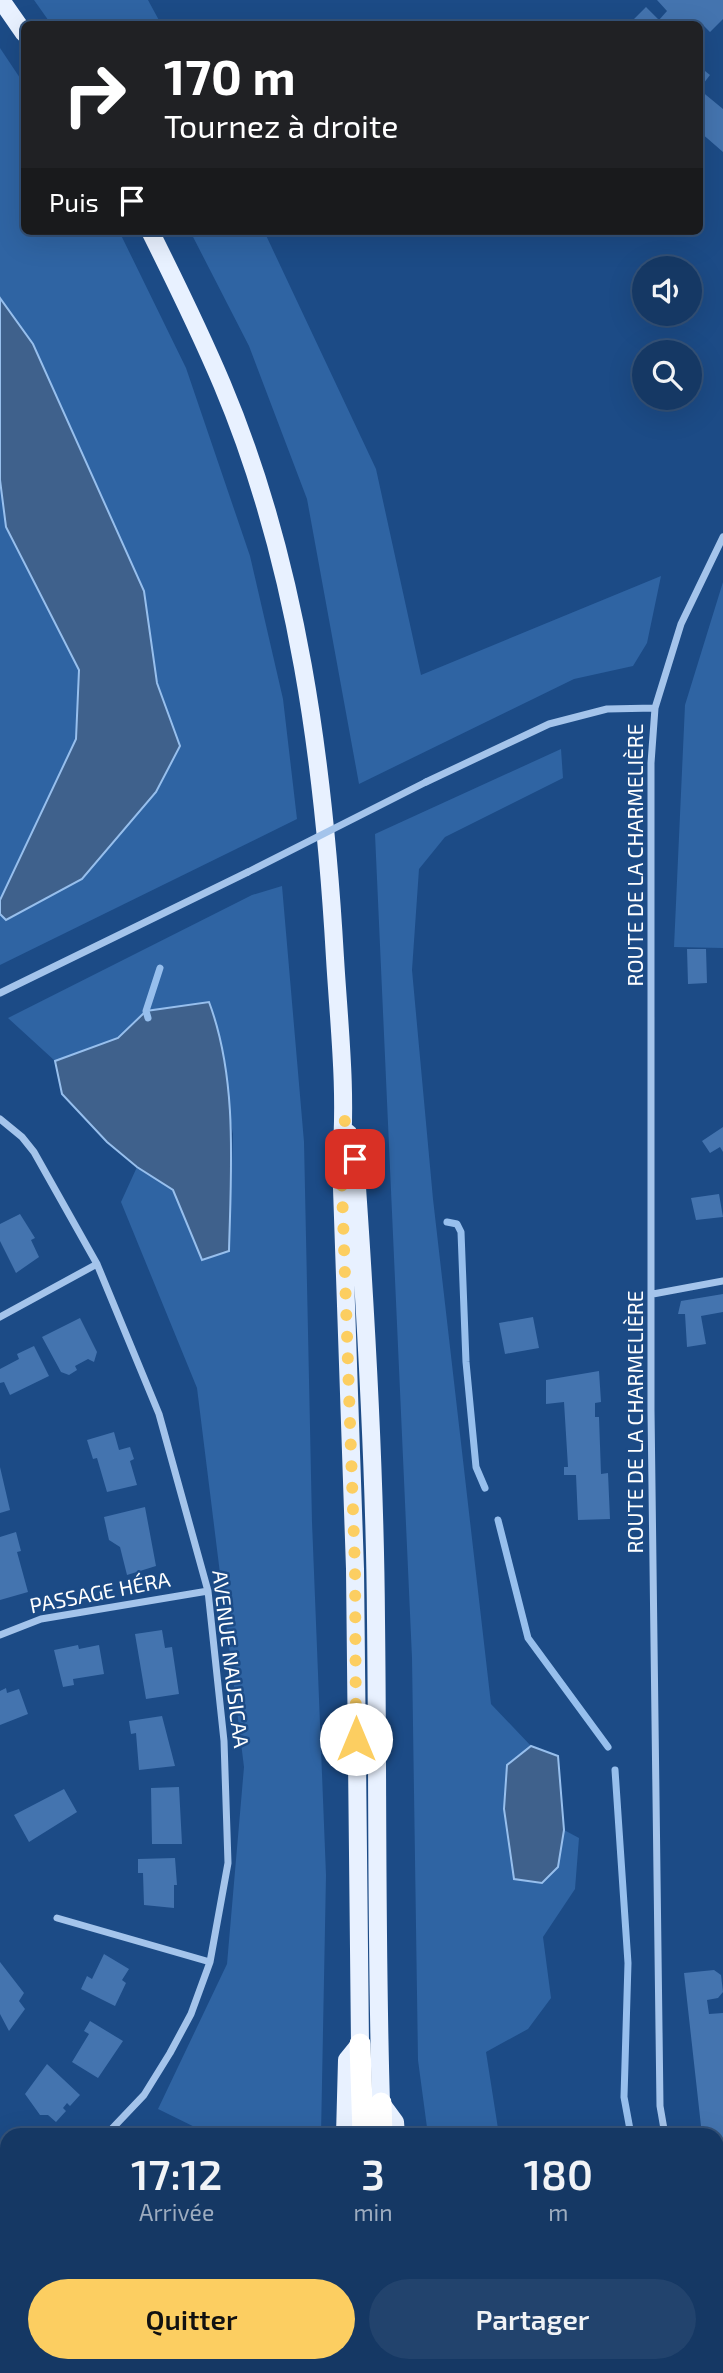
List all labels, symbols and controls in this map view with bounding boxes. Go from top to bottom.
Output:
text: 170 m [164,46,296,105]
icon: right [49,49,140,140]
text: Tournez à droite [164,106,398,144]
icon: arrive [113,182,151,220]
text: Puis [49,186,99,217]
map controls [632,256,702,410]
button: sound [632,256,702,326]
button: search [632,340,702,410]
street label: ROUTE DE LA CHARMELIÈRE [622,723,647,987]
pin [325,1129,385,1189]
icon: arrive [336,1140,374,1178]
street label: ROUTE DE LA CHARMELIÈRE [622,1290,647,1554]
street label: PASSAGE HÉRA [27,1566,172,1617]
street label: AVENUE NAUSICAA [208,1568,255,1749]
position arrow [319,1702,393,1776]
text: 17:12 [131,2148,222,2198]
text: 3 [361,2148,385,2198]
text: 180 [524,2148,593,2198]
text: Arrivée [139,2198,214,2226]
text: min [353,2198,393,2226]
text: m [548,2198,568,2226]
button: Quitter [28,2279,355,2359]
button: Partager [369,2279,696,2359]

